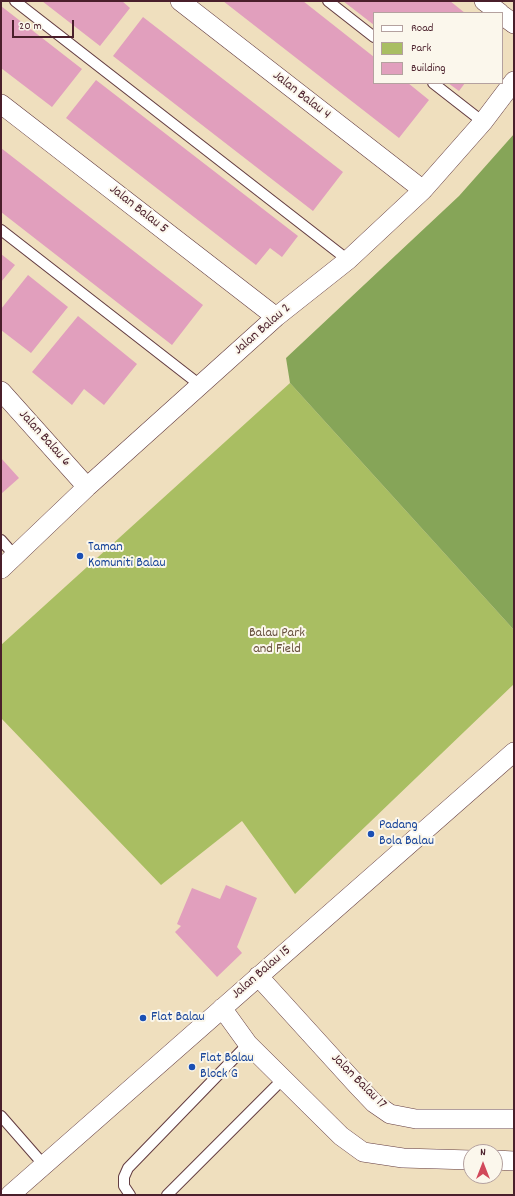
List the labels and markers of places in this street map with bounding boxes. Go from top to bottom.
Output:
place label: Taman Komuniti Balau [88,540,165,572]
marker: Taman Komuniti Balau [75,551,85,561]
place label: Padang Bola Balau [379,818,434,850]
marker: Padang Bola Balau [366,829,376,839]
place label: Flat Balau [151,1010,205,1026]
marker: Flat Balau [138,1013,148,1023]
place label: Flat Balau Block G [200,1051,254,1084]
marker: Flat Balau Block G [187,1062,197,1072]

